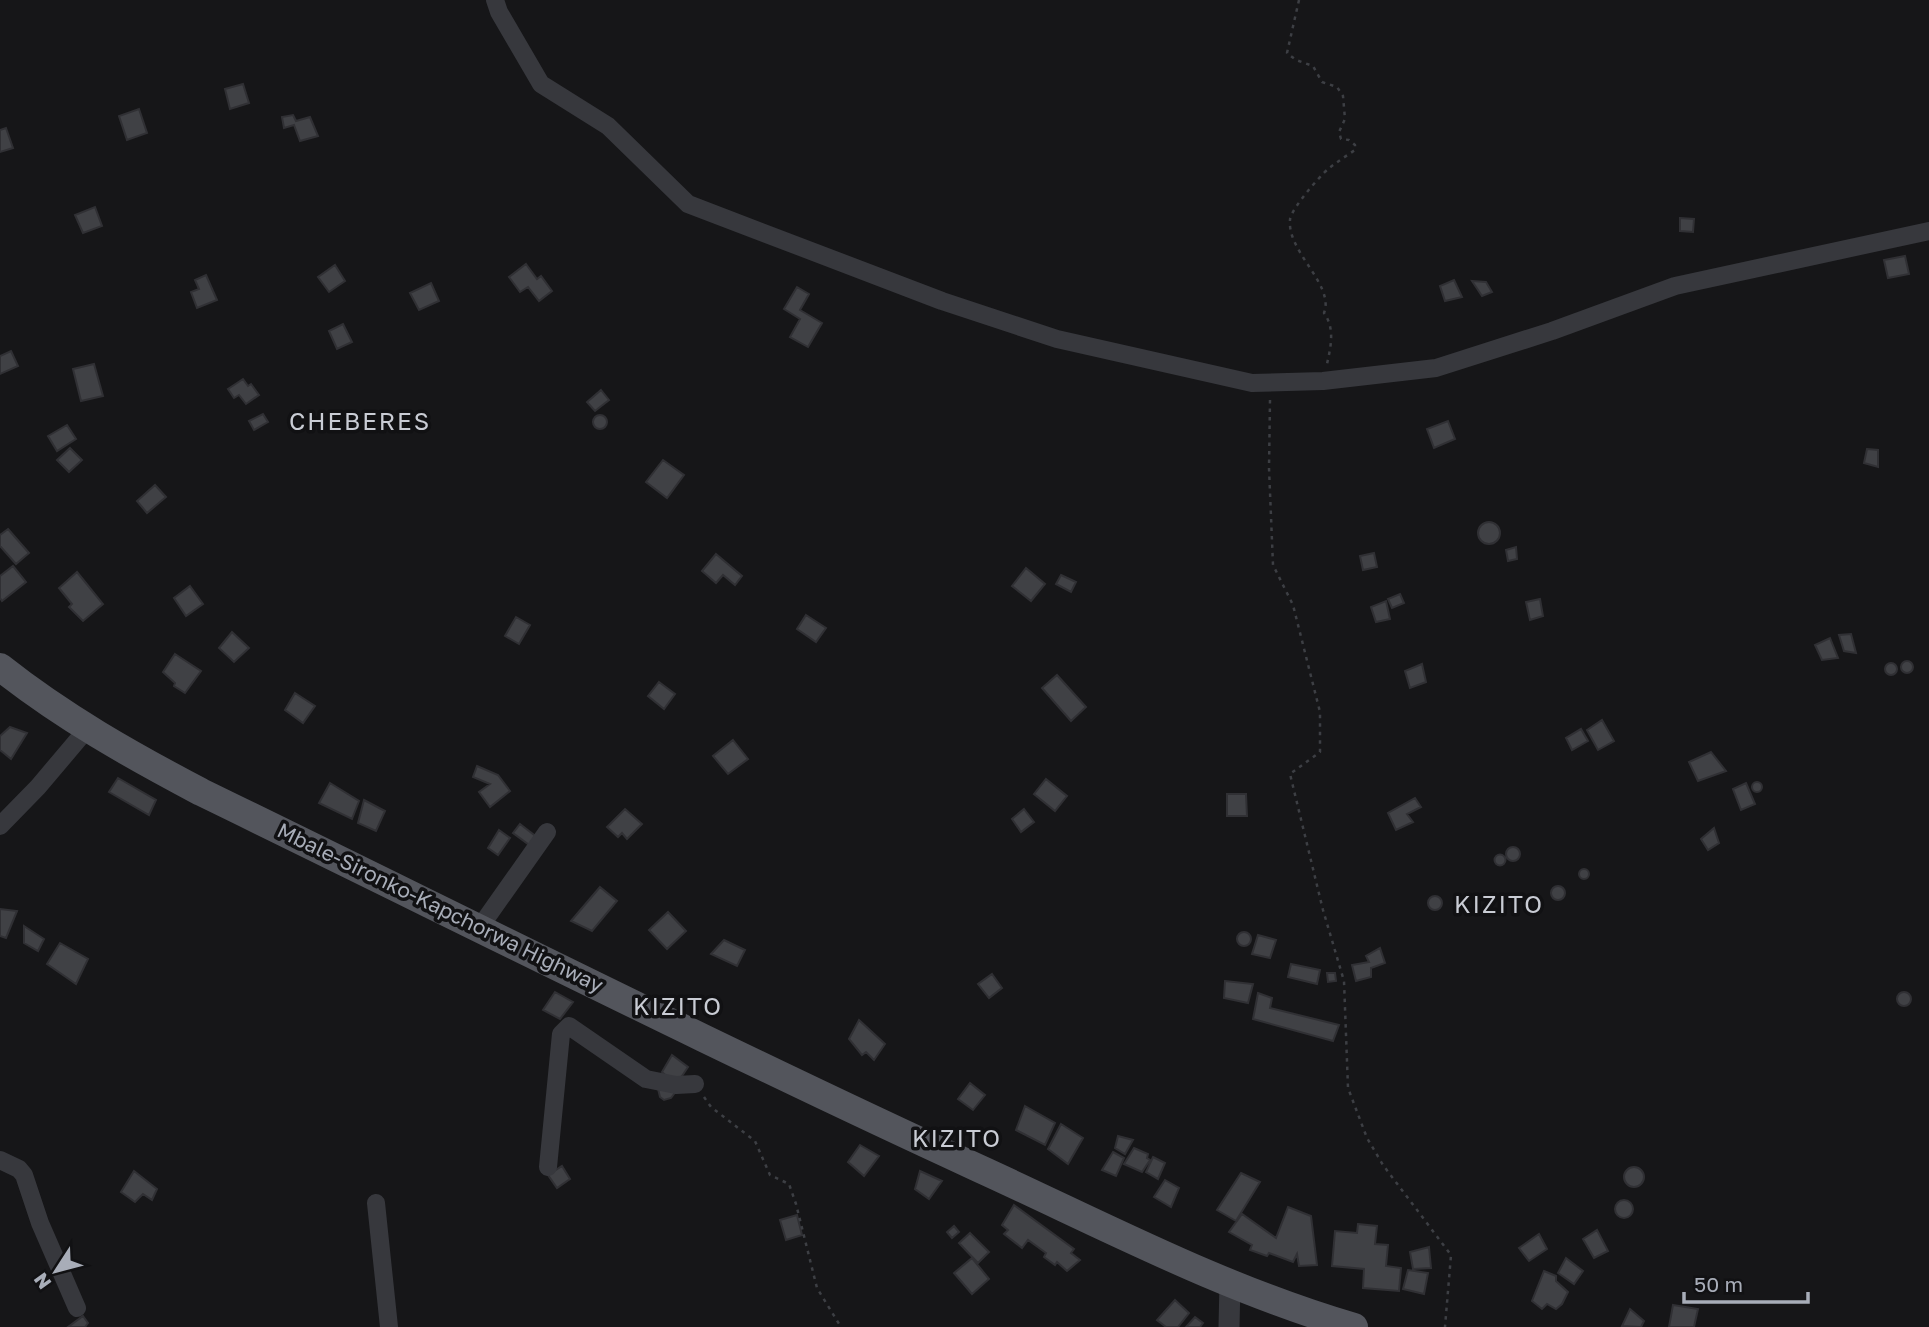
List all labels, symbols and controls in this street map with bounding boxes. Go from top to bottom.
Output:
district label: CHEBERES [289,406,431,435]
street label: Mbale-Sironko-Kapchorwa Highway [273,817,608,998]
district label: KIZITO [1454,889,1544,918]
district label: KIZITO [633,991,723,1020]
district label: KIZITO [912,1123,1002,1152]
north arrow [21,1236,91,1306]
scale bar [1684,1260,1808,1304]
text: N [28,1269,55,1294]
text: 50 m [1694,1271,1743,1297]

